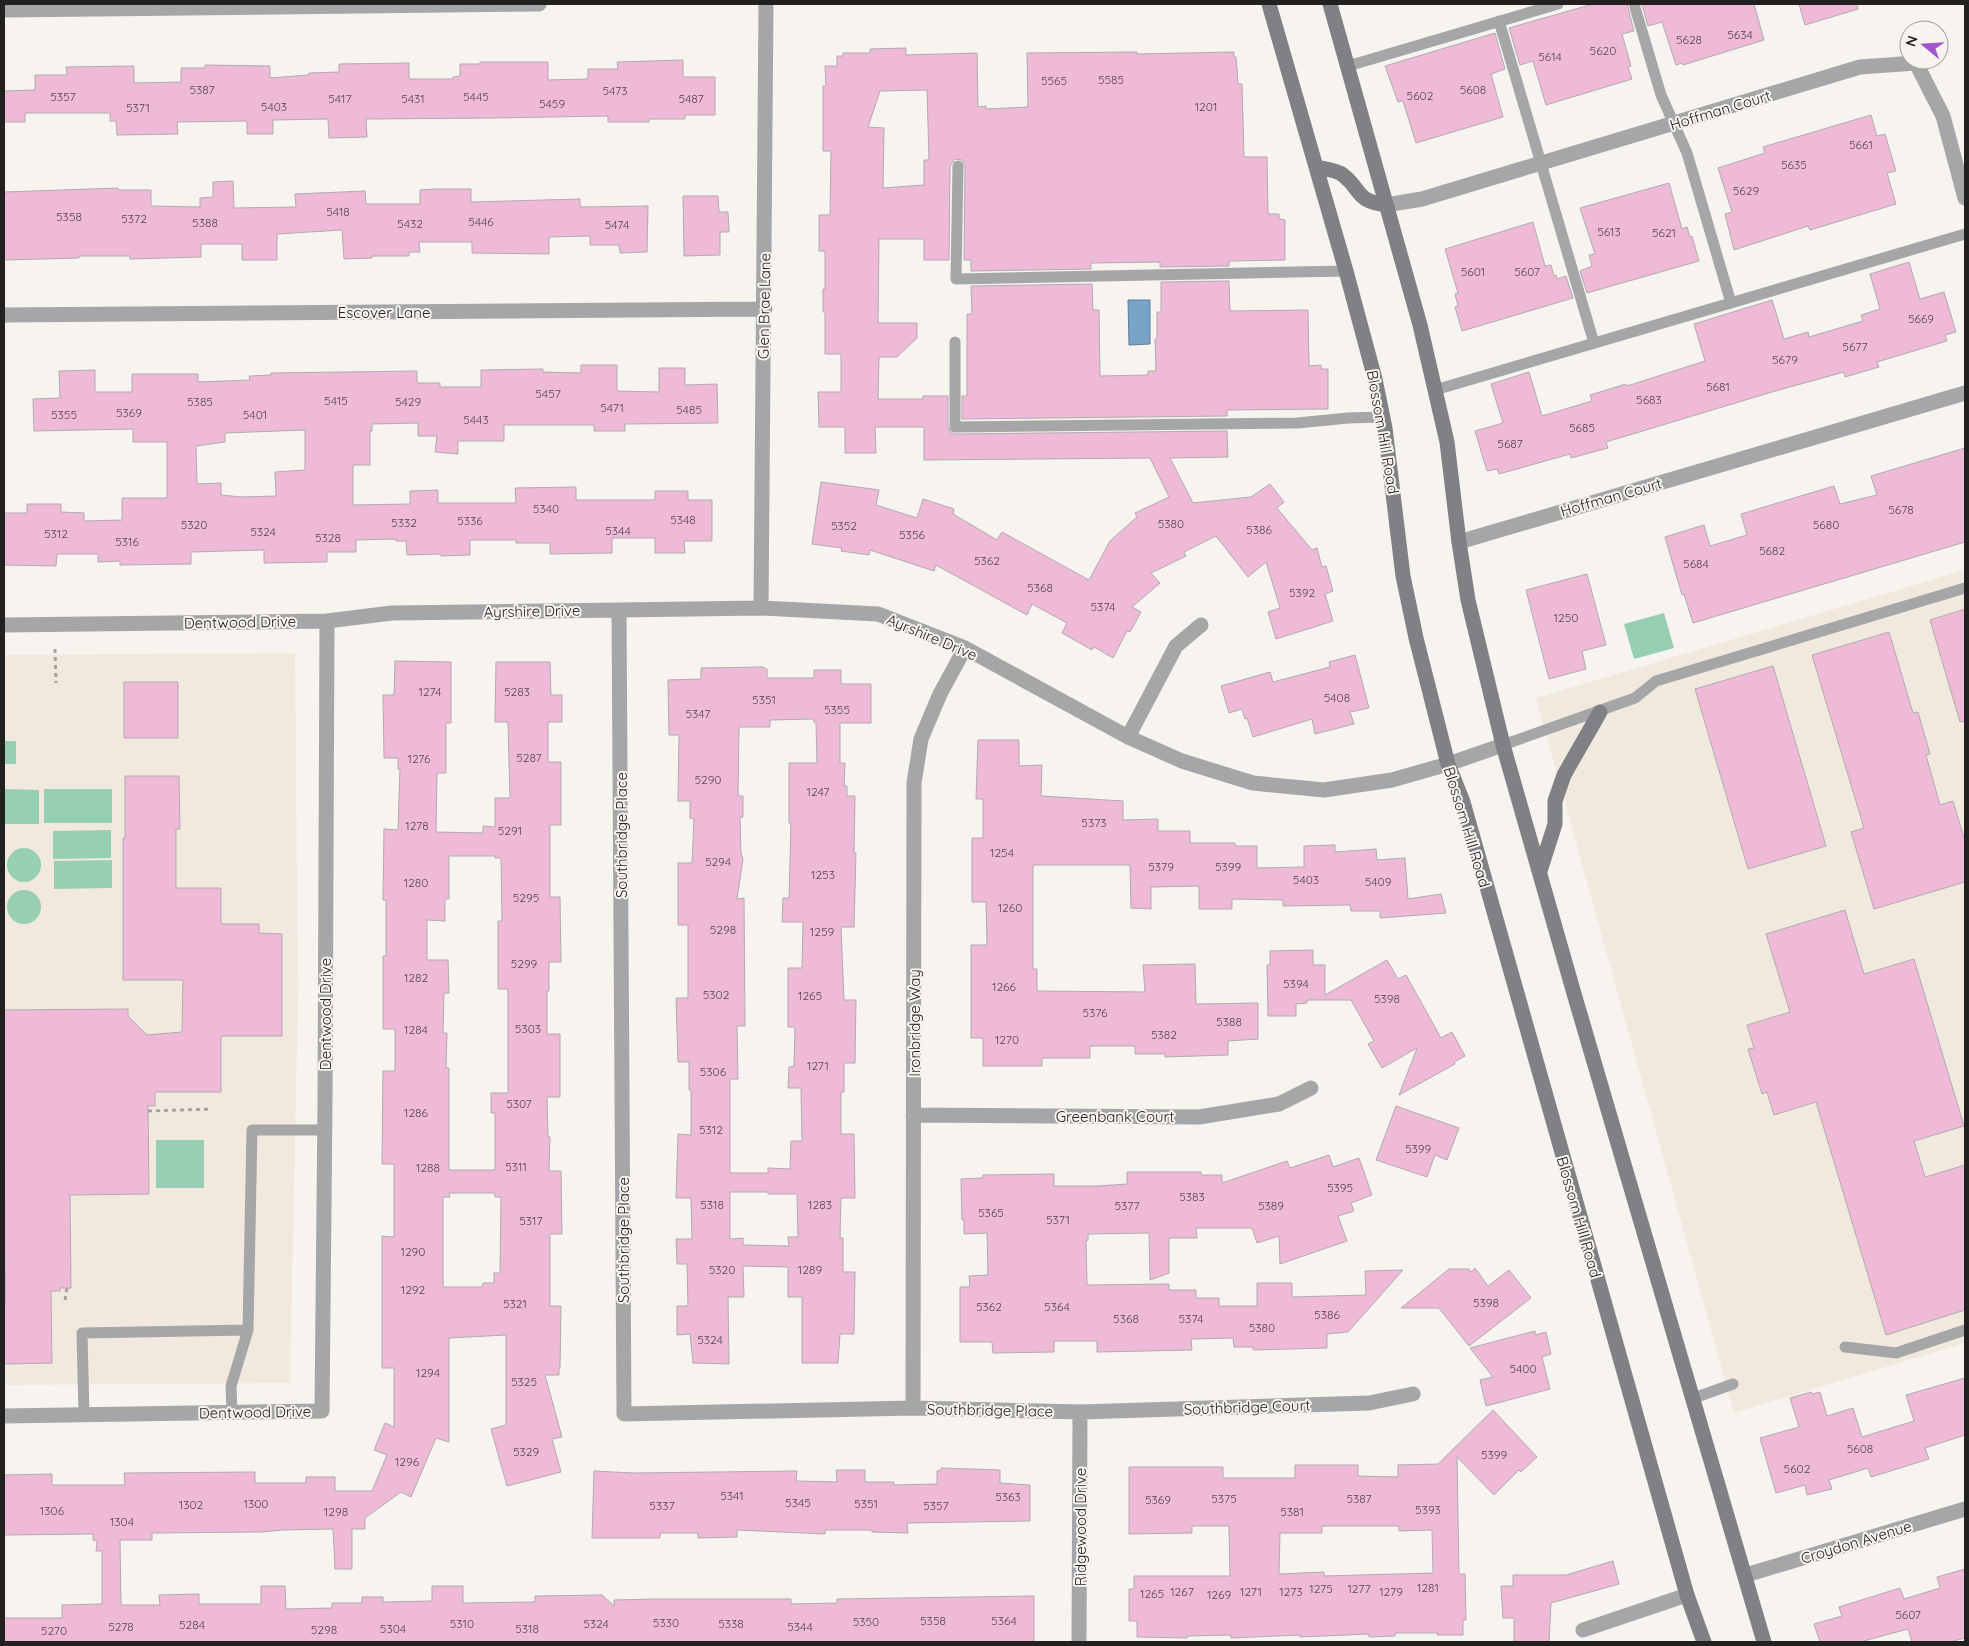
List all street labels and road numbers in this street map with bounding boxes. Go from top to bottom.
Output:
street label: Hoffman Court [1667,86,1773,134]
street label: Glen Brae Lane [754,253,774,359]
street label: Escover Lane [338,303,430,322]
street label: Blossom Hill Road [1363,369,1403,495]
street label: Hoffman Court [1558,473,1664,521]
street label: Ayrshire Drive [484,601,580,621]
street label: Ayrshire Drive [884,609,980,665]
street label: Dentwood Drive [184,612,296,632]
street label: Blossom Hill Road [1440,764,1494,890]
street label: Southbridge Place [612,772,631,898]
street label: Dentwood Drive [316,958,335,1070]
street label: Ironbridge Way [905,969,924,1077]
street label: Greenbank Court [1056,1107,1174,1126]
street label: Blossom Hill Road [1553,1154,1605,1280]
street label: Southbridge Place [614,1177,633,1303]
street label: Southbridge Court [1183,1395,1311,1419]
street label: Southbridge Place [927,1399,1053,1421]
street label: Dentwood Drive [199,1402,311,1422]
street label: Ridgewood Drive [1071,1468,1090,1586]
street label: Croydon Avenue [1798,1516,1914,1568]

